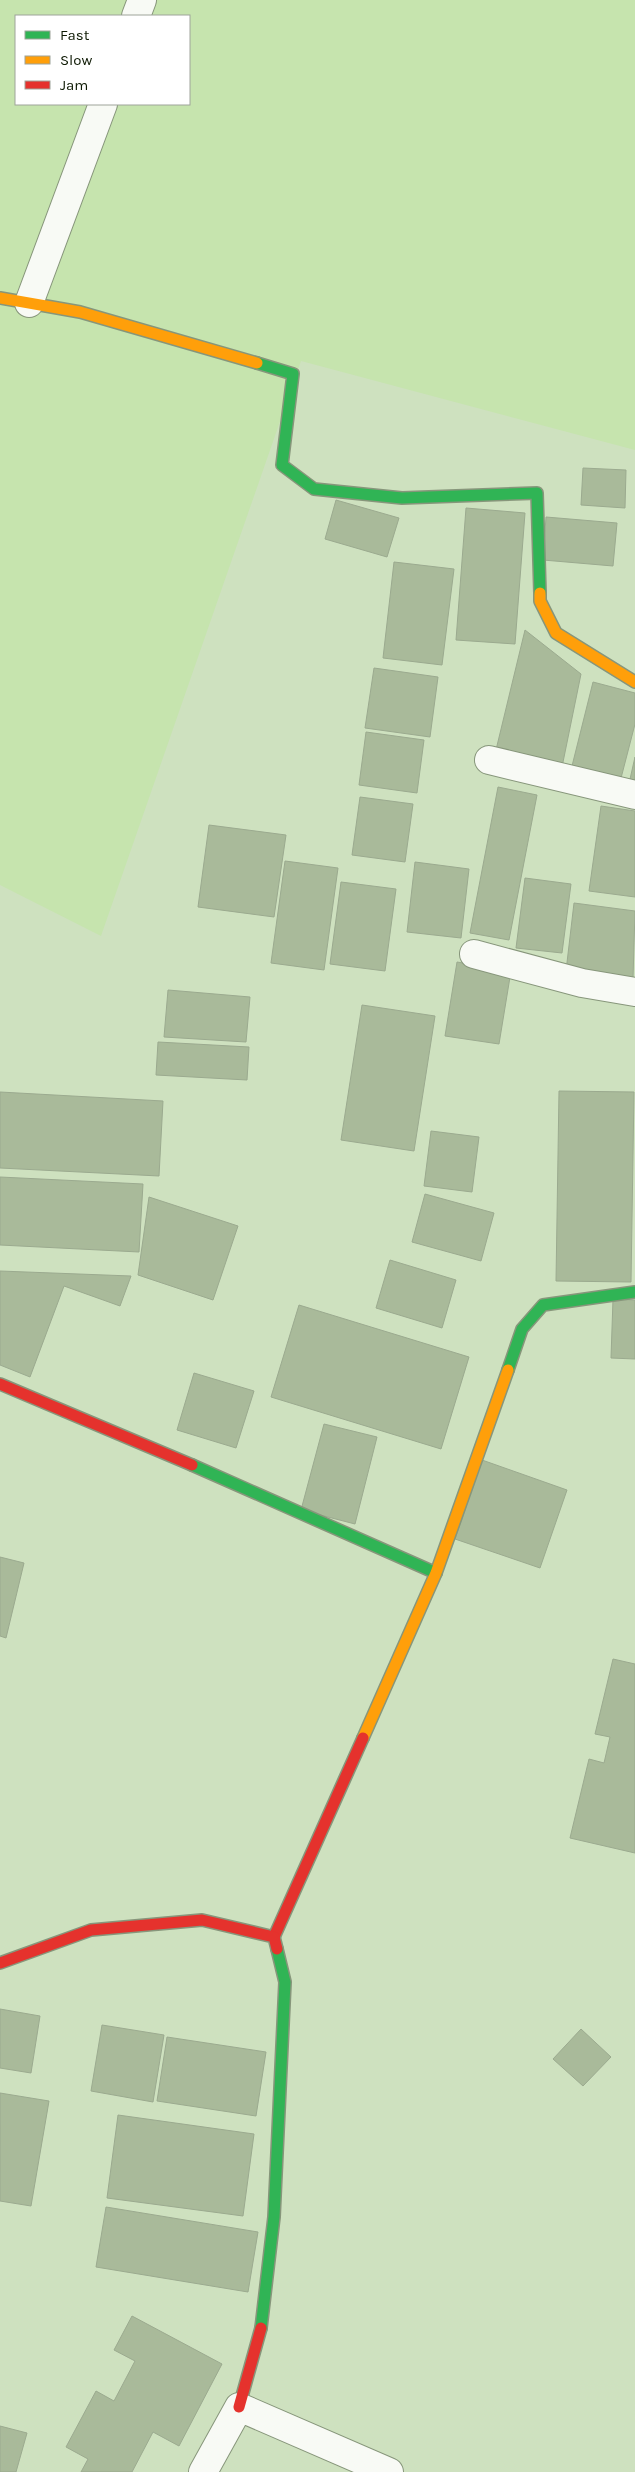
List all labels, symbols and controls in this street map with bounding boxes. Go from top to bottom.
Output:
legend [15,15,190,105]
text: Fast [60,26,90,44]
text: Slow [60,51,92,69]
text: Jam [60,76,88,94]

